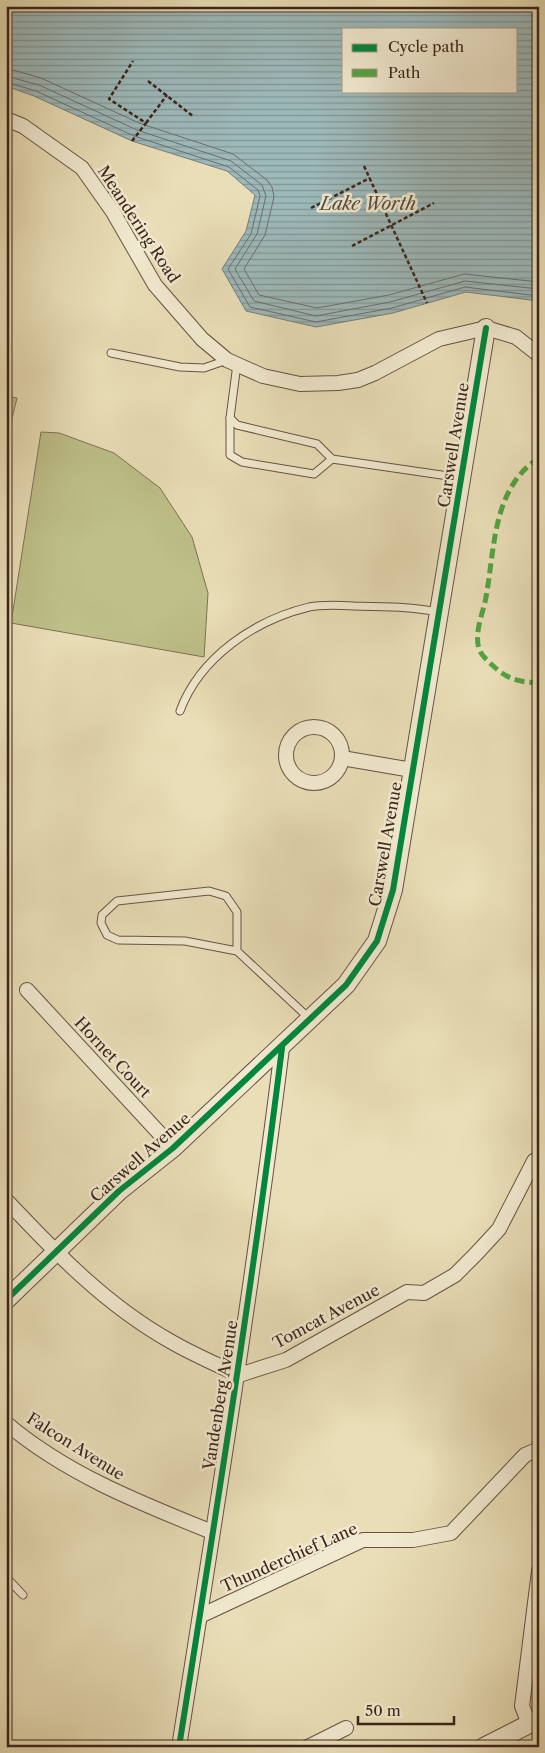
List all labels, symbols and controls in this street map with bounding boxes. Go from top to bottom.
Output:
legend [342,28,518,92]
text: Cycle path [388,37,465,56]
text: Path [388,63,421,82]
street label: Meandering Road [94,162,185,287]
water label: Lake Worth [318,193,416,215]
street label: Carswell Avenue [433,381,473,509]
street label: Carswell Avenue [364,780,406,908]
street label: Hornet Court [71,1012,156,1102]
street label: Carswell Avenue [86,1108,194,1206]
street label: Tomcat Avenue [269,1279,383,1353]
street label: Vandenberg Avenue [198,1319,242,1472]
street label: Falcon Avenue [23,1408,129,1484]
street label: Thunderchief Lane [218,1518,360,1596]
scale bar [358,1693,454,1725]
text: 50 m [365,1701,401,1720]

